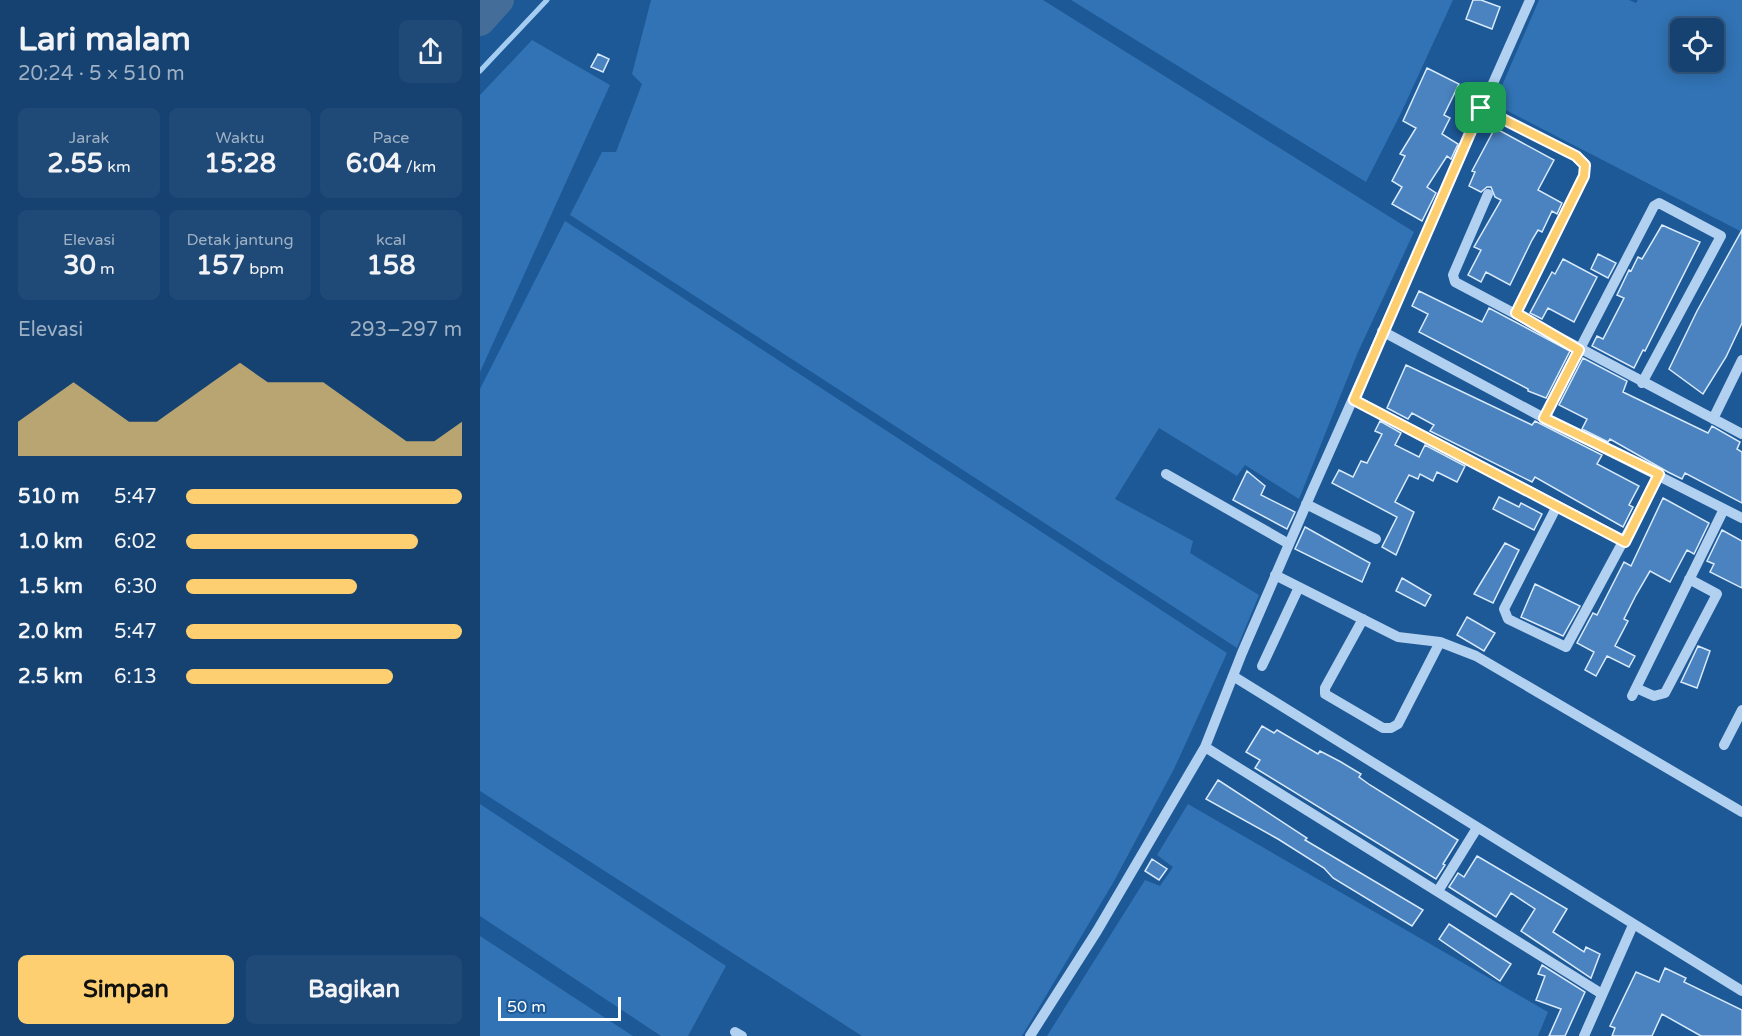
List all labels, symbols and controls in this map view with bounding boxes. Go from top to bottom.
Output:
map controls [1670,18,1724,72]
button: locate [1670,18,1724,72]
text: Lari malam [18,20,191,59]
button: share [399,20,462,83]
text: 20:24 · 5 × 510 m [18,62,185,86]
pin [1455,82,1506,133]
icon: arrive [1464,91,1497,124]
text: Jarak [69,128,109,148]
text: Waktu [215,128,265,148]
text: Pace [373,128,409,148]
text: 2.55 [47,148,103,179]
text: 15:28 [204,148,276,179]
text: 6:04 [346,148,402,179]
text: km [103,157,131,177]
text: /km [402,157,436,177]
text: Elevasi [63,230,115,250]
text: Detak jantung [186,230,294,250]
text: kcal [376,230,406,250]
text: 30 [63,250,96,281]
text: 157 [196,250,245,281]
text: 158 [367,250,415,281]
text: m [96,259,115,279]
text: bpm [245,259,284,279]
text: Elevasi [18,318,83,342]
text: 293–297 m [349,318,462,342]
text: 510 m [18,485,79,509]
text: 5:47 [114,485,157,509]
text: 1.0 km [18,530,83,554]
text: 6:02 [114,530,157,554]
text: 1.5 km [18,575,83,599]
text: 6:30 [114,575,157,599]
text: 2.0 km [18,620,83,644]
text: 5:47 [114,620,157,644]
text: 2.5 km [18,665,83,689]
text: 6:13 [114,665,157,689]
button: Simpan [18,955,234,1024]
button: Bagikan [246,955,462,1024]
scale bar [498,994,621,1022]
text: 50 m [507,997,546,1017]

